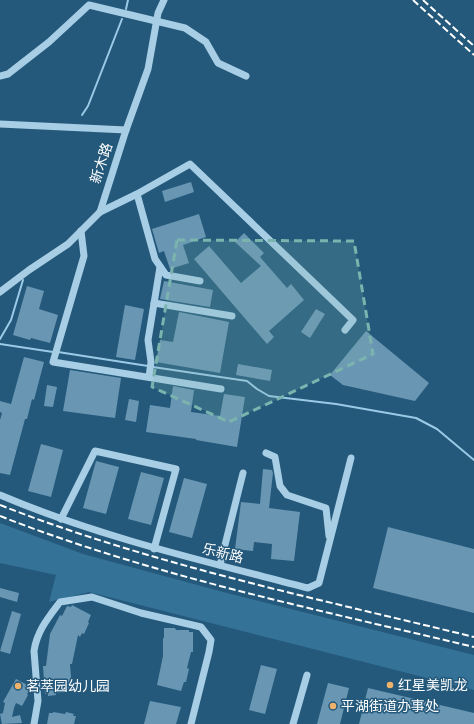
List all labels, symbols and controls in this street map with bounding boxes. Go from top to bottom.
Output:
street label: 新木路 [87,141,115,185]
street label: 乐新路 [201,540,245,566]
place label: 红星美凯龙 [398,677,468,693]
place label: 茗萃园幼儿园 [26,678,110,694]
marker: 红星美凯龙 [385,680,395,690]
marker: 茗萃园幼儿园 [13,681,23,691]
place label: 平湖街道办事处 [341,698,439,714]
marker: 平湖街道办事处 [328,701,338,711]

